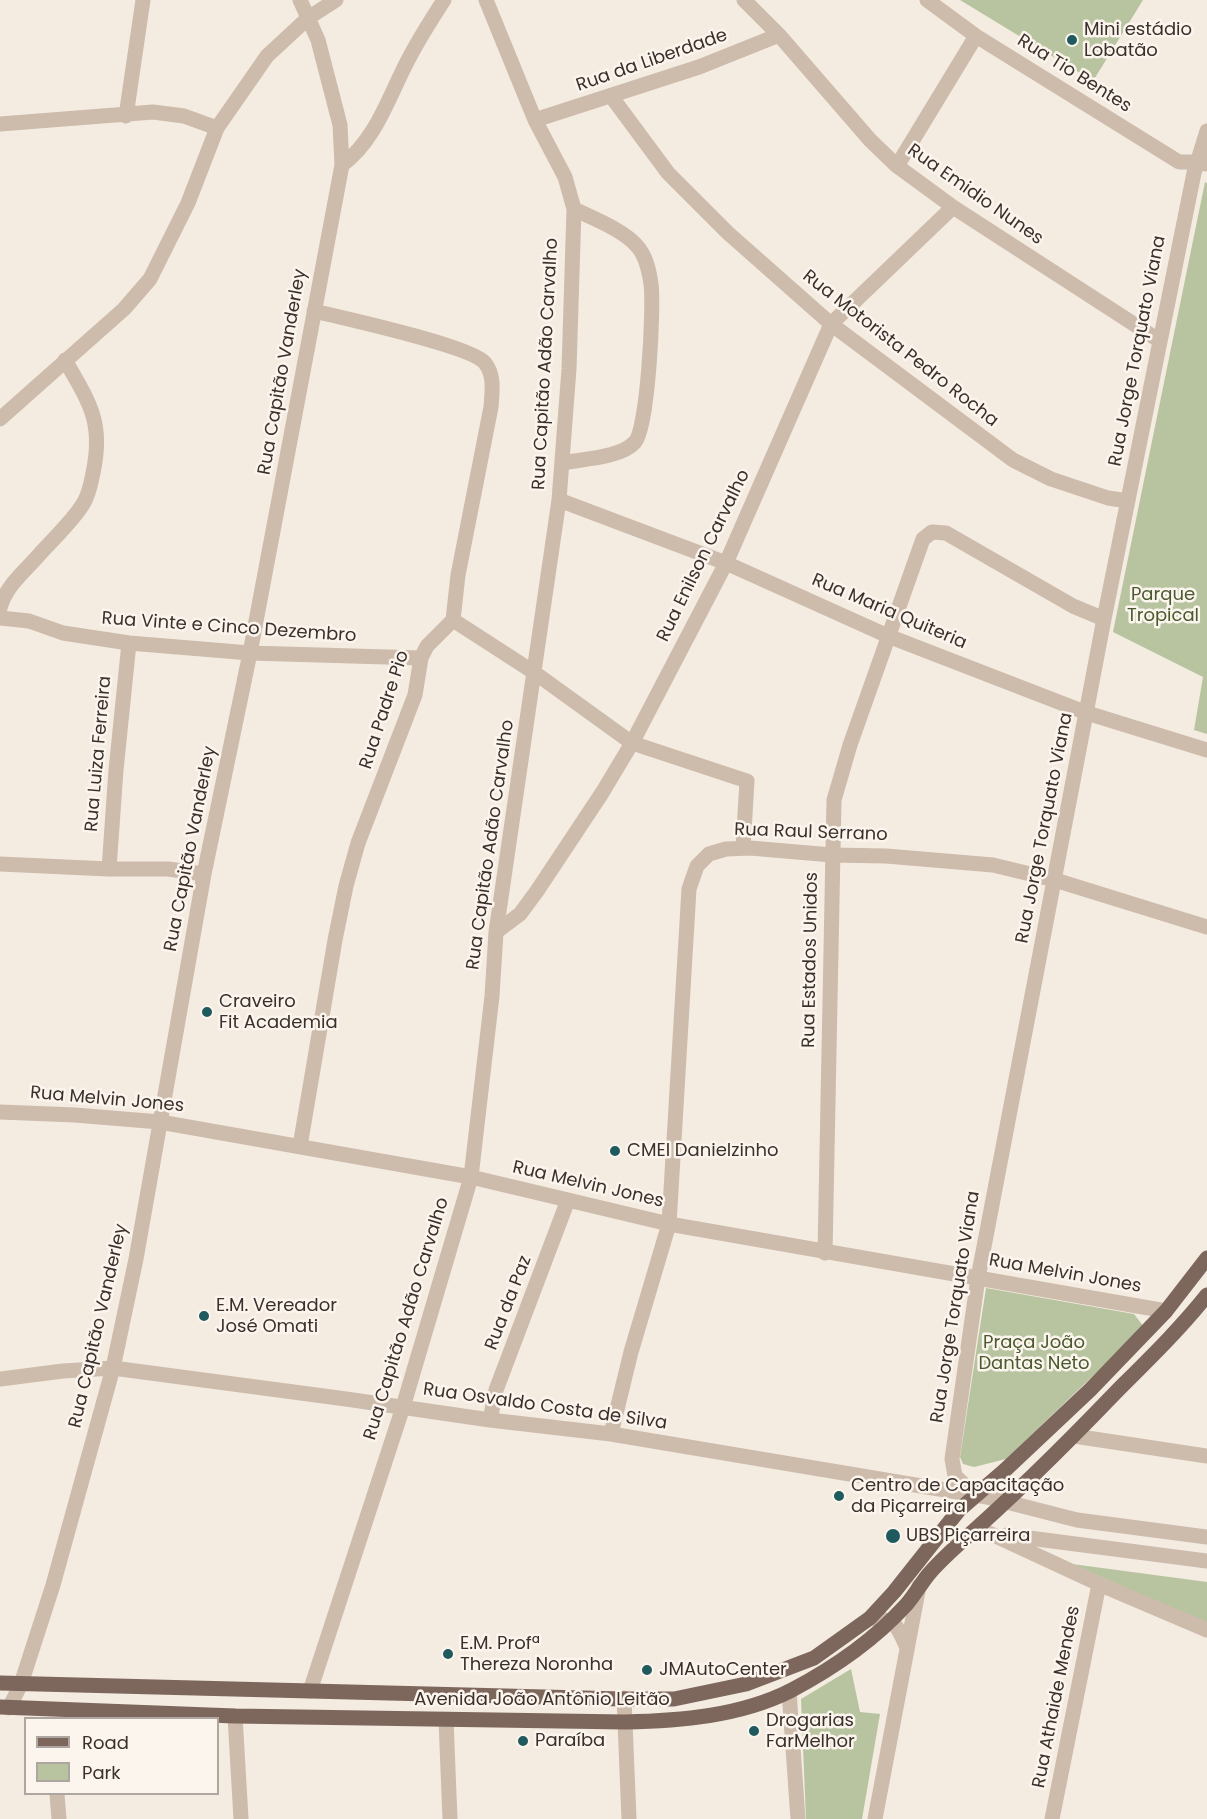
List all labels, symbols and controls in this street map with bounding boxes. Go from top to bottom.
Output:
place label: Mini estádio Lobatão [1084,19,1192,62]
street label: Rua da Liberdade [574,25,730,97]
street label: Rua Tio Bentes [1013,30,1135,118]
marker: Mini estádio Lobatão [1065,33,1079,47]
street label: Rua Emidio Nunes [903,140,1047,250]
street label: Rua Jorge Torquato Viana [1105,234,1171,468]
street label: Rua Capitão Adão Carvalho [529,237,563,491]
street label: Rua Motorista Pedro Rocha [798,266,1002,432]
street label: Rua Capitão Vanderley [254,267,312,477]
street label: Rua Enilson Carvalho [653,466,755,646]
street label: Rua Maria Quiteria [808,570,970,654]
park label: Parque Tropical [1127,584,1199,626]
street label: Rua Vinte e Cinco Dezembro [101,608,357,648]
street label: Rua Padre Pio [356,648,414,772]
street label: Rua Luiza Ferreira [81,675,117,833]
street label: Rua Jorge Torquato Viana [1012,711,1078,945]
street label: Rua Capitão Adão Carvalho [463,719,519,971]
street label: Rua Capitão Vanderley [160,744,222,954]
street label: Rua Raul Serrano [734,820,888,846]
street label: Rua Estados Unidos [799,872,823,1048]
place label: Craveiro Fit Academia [219,991,338,1034]
marker: Craveiro Fit Academia [200,1005,214,1019]
street label: Rua Melvin Jones [29,1083,185,1117]
place label: CMEI Danielzinho [627,1140,778,1162]
marker: CMEI Danielzinho [608,1144,622,1158]
street label: Rua Melvin Jones [510,1157,666,1213]
street label: Rua Jorge Torquato Viana [927,1190,985,1424]
street label: Rua Capitão Adão Carvalho [360,1195,454,1443]
street label: Rua Capitão Vanderley [65,1222,133,1430]
street label: Rua Melvin Jones [987,1250,1143,1298]
street label: Rua da Paz [481,1253,537,1353]
place label: E.M. Vereador José Omati [216,1295,337,1338]
marker: E.M. Vereador José Omati [197,1309,211,1323]
park label: Praça João Dantas Neto [978,1332,1090,1374]
street label: Rua Osvaldo Costa de Silva [422,1379,668,1435]
place label: Centro de Capacitação da Piçarreira [851,1475,1064,1518]
marker: Centro de Capacitação da Piçarreira [832,1489,846,1503]
place label: UBS Piçarreira [906,1525,1030,1547]
marker: UBS Piçarreira [884,1527,902,1545]
street label: Rua Athaide Mendes [1029,1604,1085,1790]
place label: E.M. Profª Thereza Noronha [460,1633,613,1676]
marker: E.M. Profª Thereza Noronha [441,1647,455,1661]
place label: JMAutoCenter [659,1659,787,1681]
marker: JMAutoCenter [640,1663,654,1677]
street label: Avenida João Antônio Leitão [414,1689,670,1711]
place label: Drogarias FarMelhor [766,1710,855,1752]
legend [24,1717,219,1795]
marker: Drogarias FarMelhor [747,1724,761,1738]
text: Road [82,1730,129,1755]
place label: Paraíba [535,1730,605,1752]
marker: Paraíba [516,1734,530,1748]
text: Park [82,1760,121,1785]

